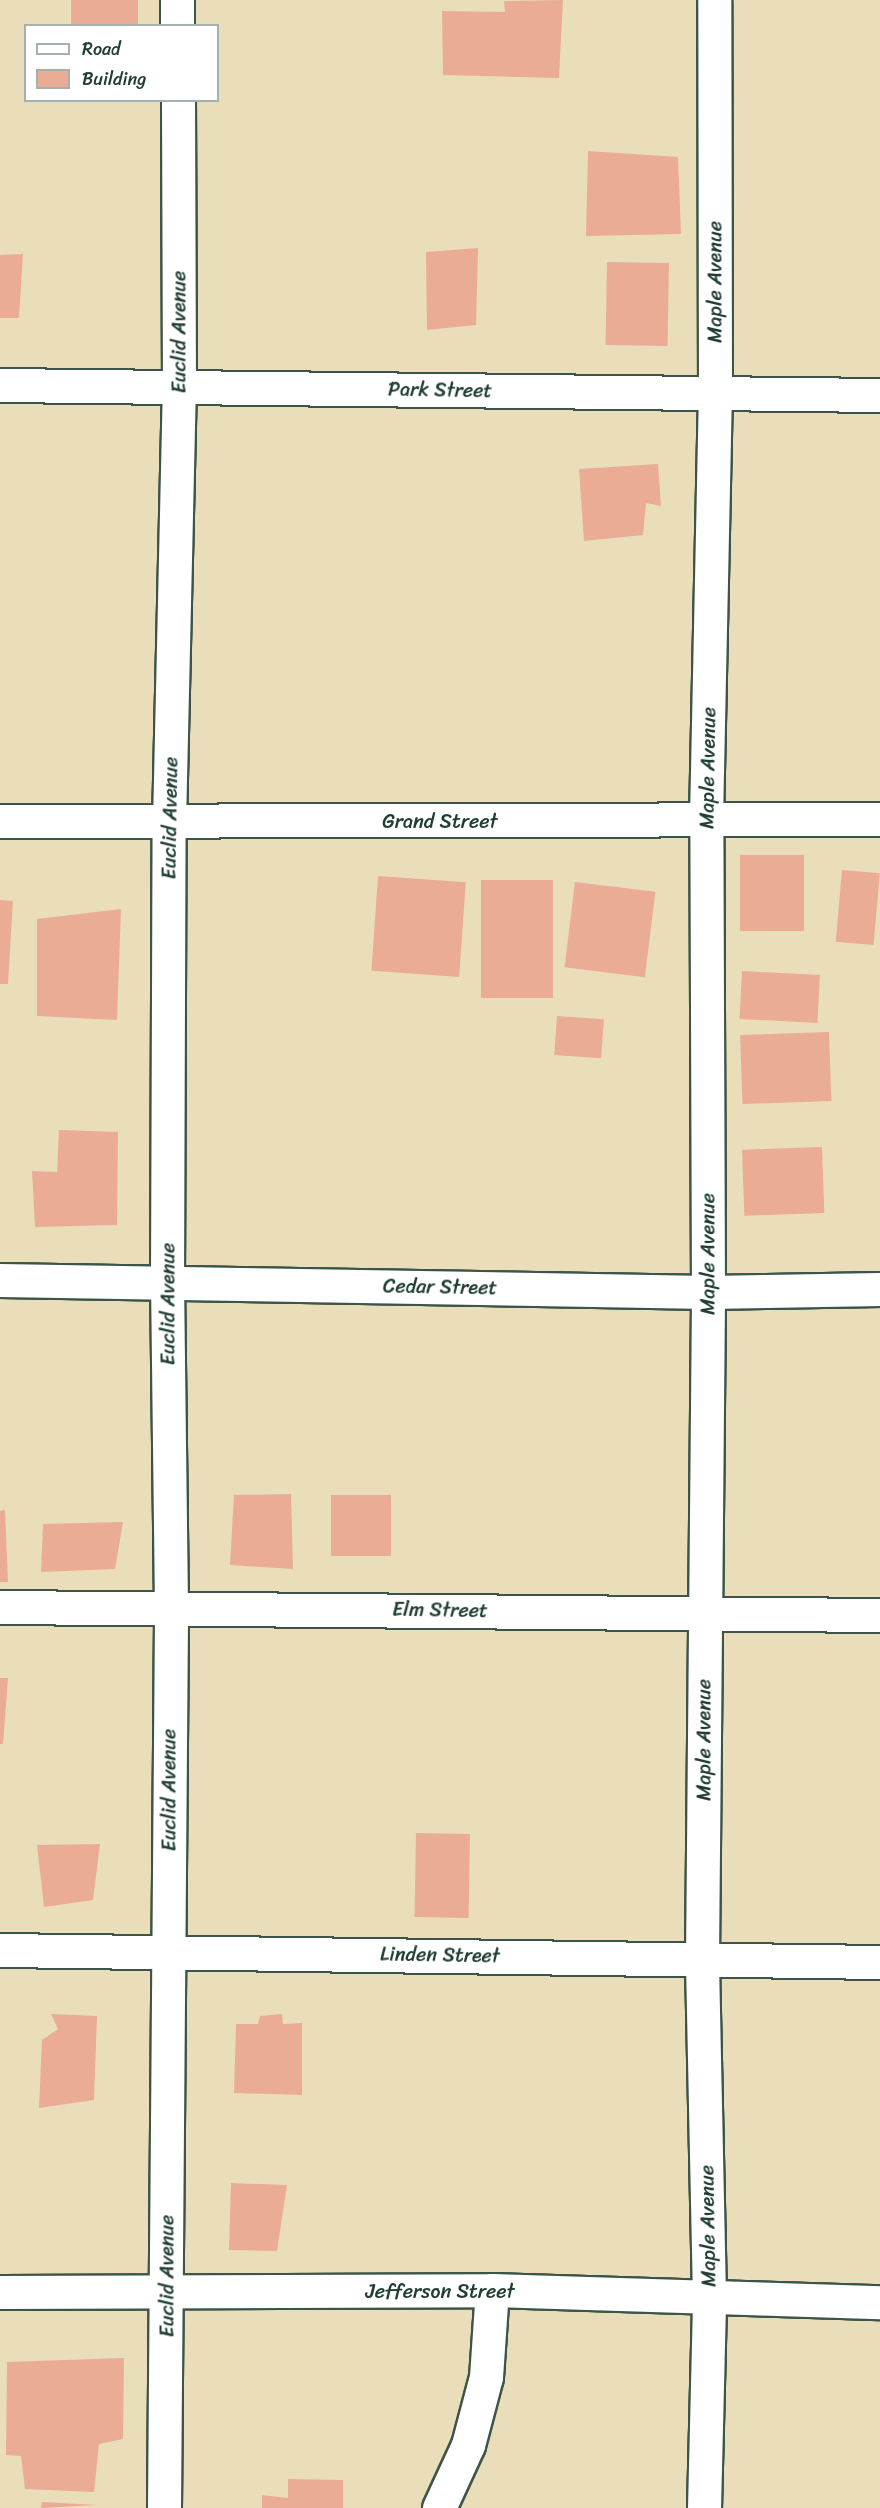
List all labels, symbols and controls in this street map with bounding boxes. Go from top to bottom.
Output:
legend [24,24,219,102]
text: Road [82,33,121,65]
text: Building [82,63,146,95]
street label: Maple Avenue [703,221,727,343]
street label: Euclid Avenue [167,271,191,393]
street label: Park Street [388,377,492,403]
street label: Maple Avenue [695,707,721,829]
street label: Euclid Avenue [157,756,183,880]
street label: Grand Street [382,809,498,833]
street label: Maple Avenue [696,1193,720,1315]
street label: Euclid Avenue [156,1243,180,1365]
street label: Cedar Street [382,1274,498,1300]
street label: Elm Street [392,1597,488,1623]
street label: Maple Avenue [692,1679,716,1801]
street label: Euclid Avenue [157,1729,181,1851]
street label: Linden Street [380,1942,500,1968]
street label: Maple Avenue [695,2165,721,2287]
street label: Euclid Avenue [155,2215,179,2337]
street label: Jefferson Street [365,2279,515,2303]

